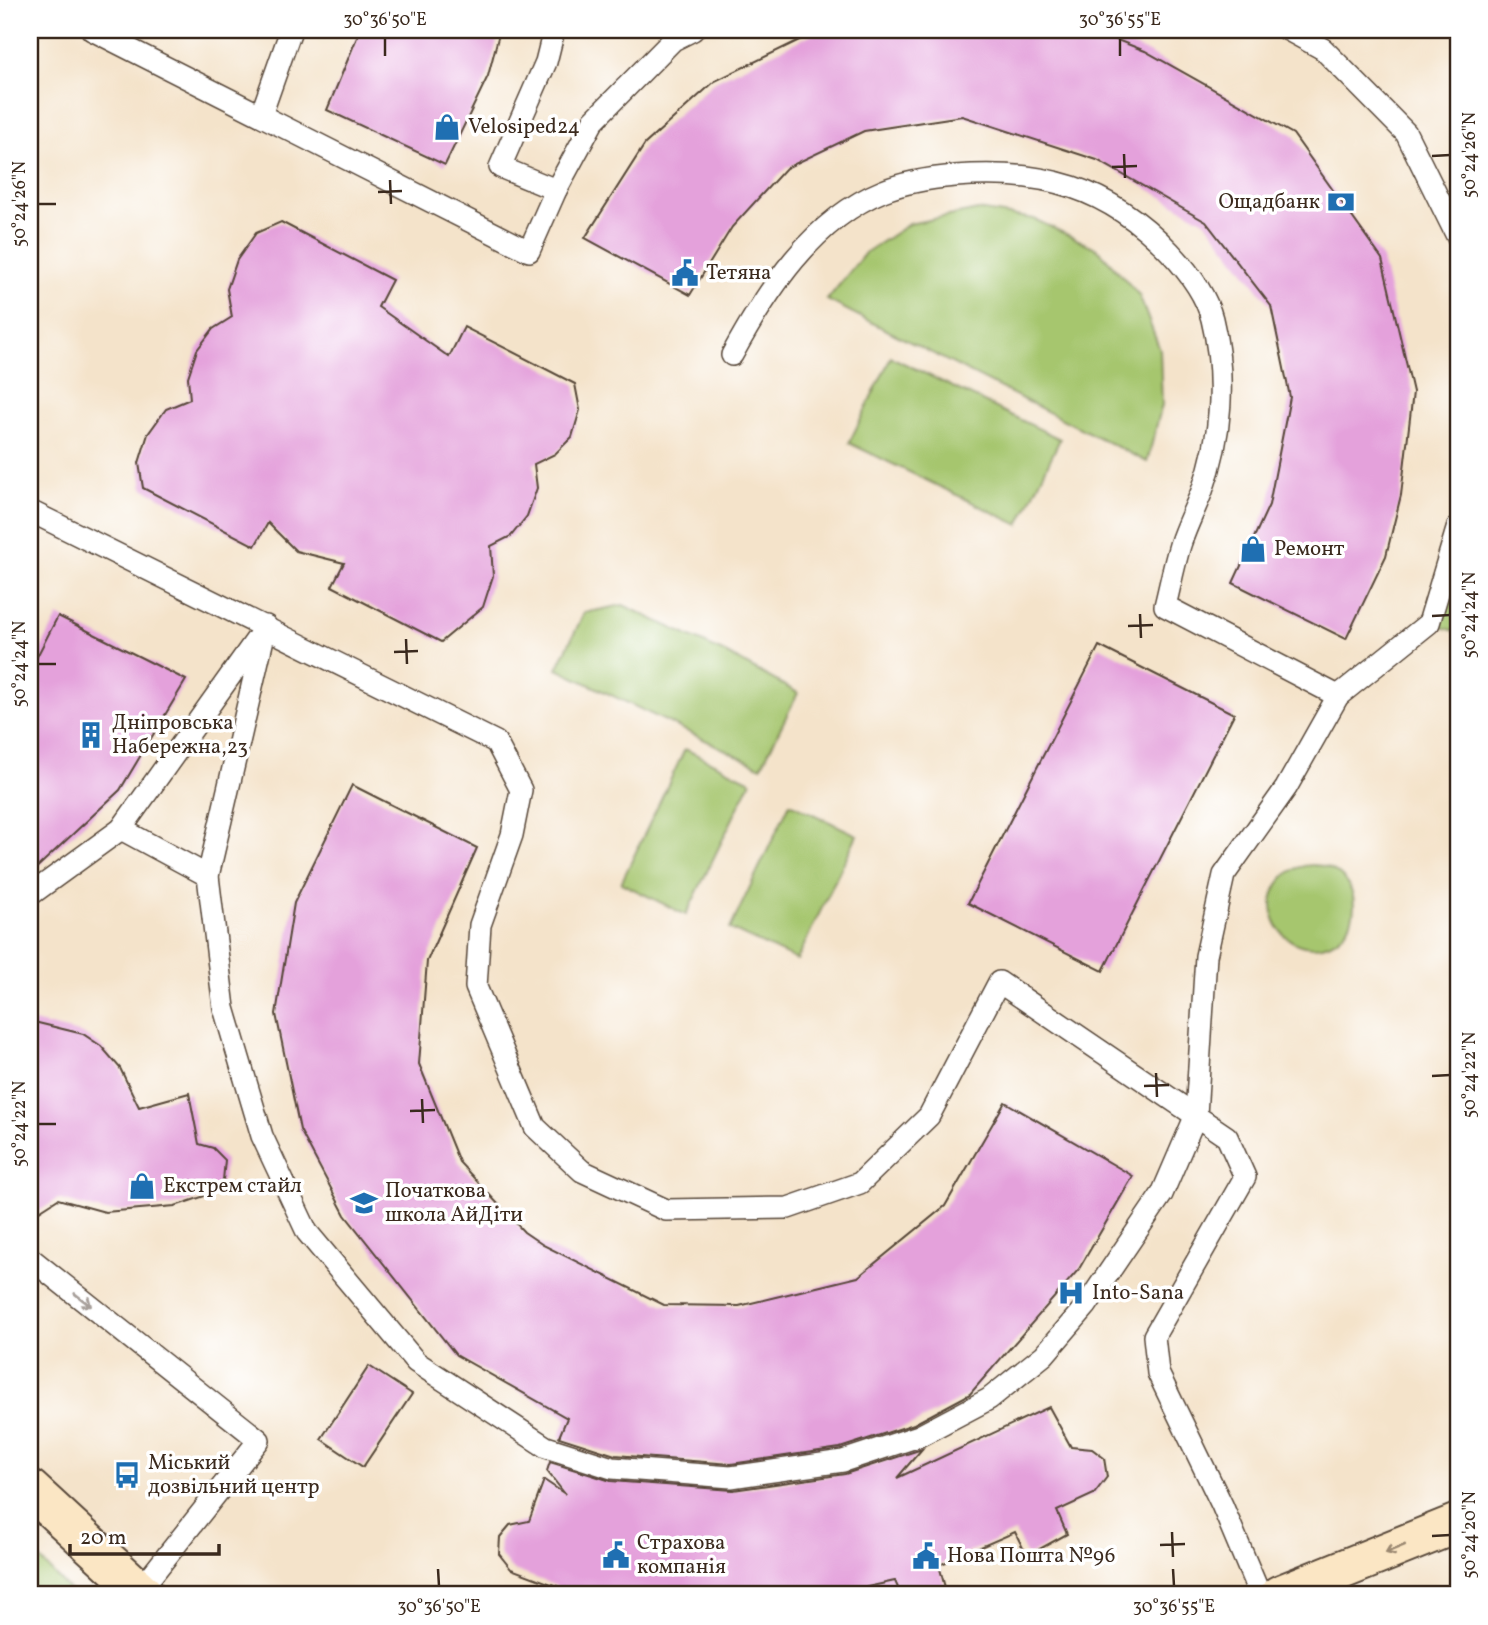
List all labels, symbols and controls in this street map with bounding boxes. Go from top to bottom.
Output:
text: 30°36'50"E [343,8,427,33]
text: 30°36'55"E [1079,8,1161,33]
shop icon: Velosiped24 [432,112,462,142]
text: 50°24'26"N [1458,112,1483,198]
place label: Velosiped24 [468,113,580,142]
text: 50°24'26"N [8,161,33,247]
bank icon: Ощадбанк [1326,187,1356,217]
place label: Ощадбанк [1219,188,1320,217]
public building icon: Тетяна [670,258,700,288]
place label: Тетяна [706,259,771,288]
shop icon: Ремонт [1238,534,1268,564]
place label: Ремонт [1274,535,1345,564]
text: 50°24'24"N [1458,572,1483,658]
text: 50°24'24"N [8,621,33,707]
place label: Дніпровська Набережна,23 [112,709,248,762]
building icon: Дніпровська Набережна,23 [76,720,106,750]
text: 50°24'22"N [1458,1032,1483,1118]
text: 50°24'22"N [8,1081,33,1167]
shop icon: Екстрем стайл [127,1171,157,1201]
place label: Екстрем стайл [163,1172,302,1201]
place label: Початкова школа АйДіти [385,1177,523,1230]
school or university icon: Початкова школа АйДіти [349,1188,379,1218]
hospital icon: Into-Sana [1056,1278,1086,1308]
place label: Into-Sana [1092,1279,1184,1308]
one-way arrow [74,1293,92,1308]
place label: Міський дозвільний центр [148,1449,320,1502]
bus stop icon: Міський дозвільний центр [112,1460,142,1490]
text: 50°24'20"N [1458,1491,1483,1579]
scale bar [70,1513,219,1557]
text: 20 m [80,1524,126,1553]
place label: Страхова компанія [637,1529,726,1582]
public building icon: Страхова компанія [601,1540,631,1570]
public building icon: Нова Пошта №96 [911,1541,941,1571]
place label: Нова Пошта №96 [947,1542,1115,1571]
one-way arrow [1385,1543,1406,1556]
text: 30°36'50"E [397,1595,481,1620]
text: 30°36'55"E [1133,1595,1215,1620]

